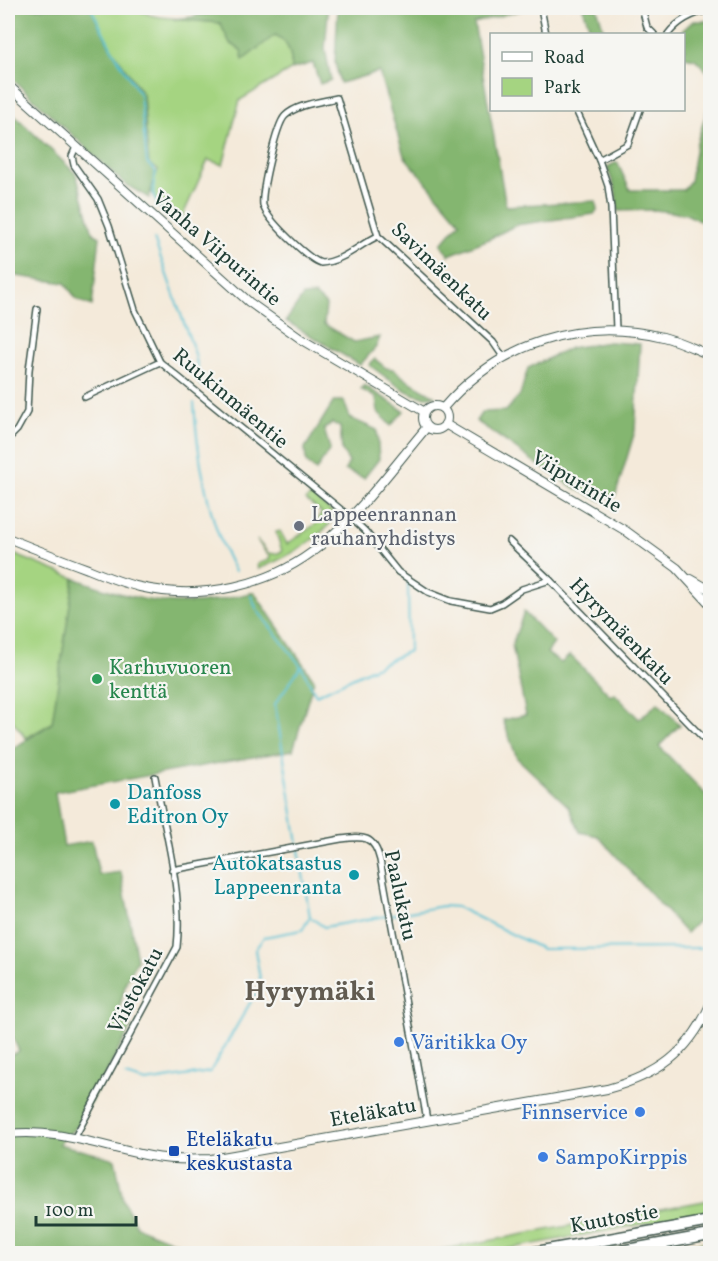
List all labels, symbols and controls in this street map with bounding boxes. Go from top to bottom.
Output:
legend [490,33,685,111]
text: Road [544,46,585,71]
text: Park [544,76,581,101]
street label: Vanha Viipurintie [145,185,287,314]
street label: Savimäenkatu [384,216,498,328]
street label: Ruukinmäentie [166,342,294,456]
street label: Viipurintie [525,444,627,521]
place label: Lappeenrannan rauhanyhdistys [311,501,457,554]
marker: Lappeenrannan rauhanyhdistys [292,519,306,533]
street label: Hyrymäenkatu [562,572,680,692]
place label: Karhuvuoren kenttä [109,654,232,707]
marker: Karhuvuoren kenttä [90,672,104,686]
place label: Danfoss Editron Oy [127,779,229,832]
marker: Danfoss Editron Oy [108,797,122,811]
street label: Paalukatu [376,847,423,943]
place label: Autokatsastus Lappeenranta [212,850,342,903]
marker: Autokatsastus Lappeenranta [347,868,361,882]
street label: Viistokatu [101,942,171,1039]
district label: Hyrymäki [245,974,375,1012]
place label: Väritikka Oy [411,1029,528,1058]
marker: Väritikka Oy [392,1035,406,1049]
street label: Eteläkatu [328,1092,419,1135]
place label: Finnservice [521,1099,628,1128]
marker: Finnservice [633,1105,647,1119]
place label: Eteläkatu keskustasta [186,1126,293,1179]
marker: Eteläkatu keskustasta [167,1144,181,1158]
place label: SampoKirppis [555,1144,688,1173]
marker: SampoKirppis [536,1150,550,1164]
scale bar [36,1189,136,1227]
street label: Kuutostie [568,1197,661,1241]
text: 100 m [45,1199,94,1224]

